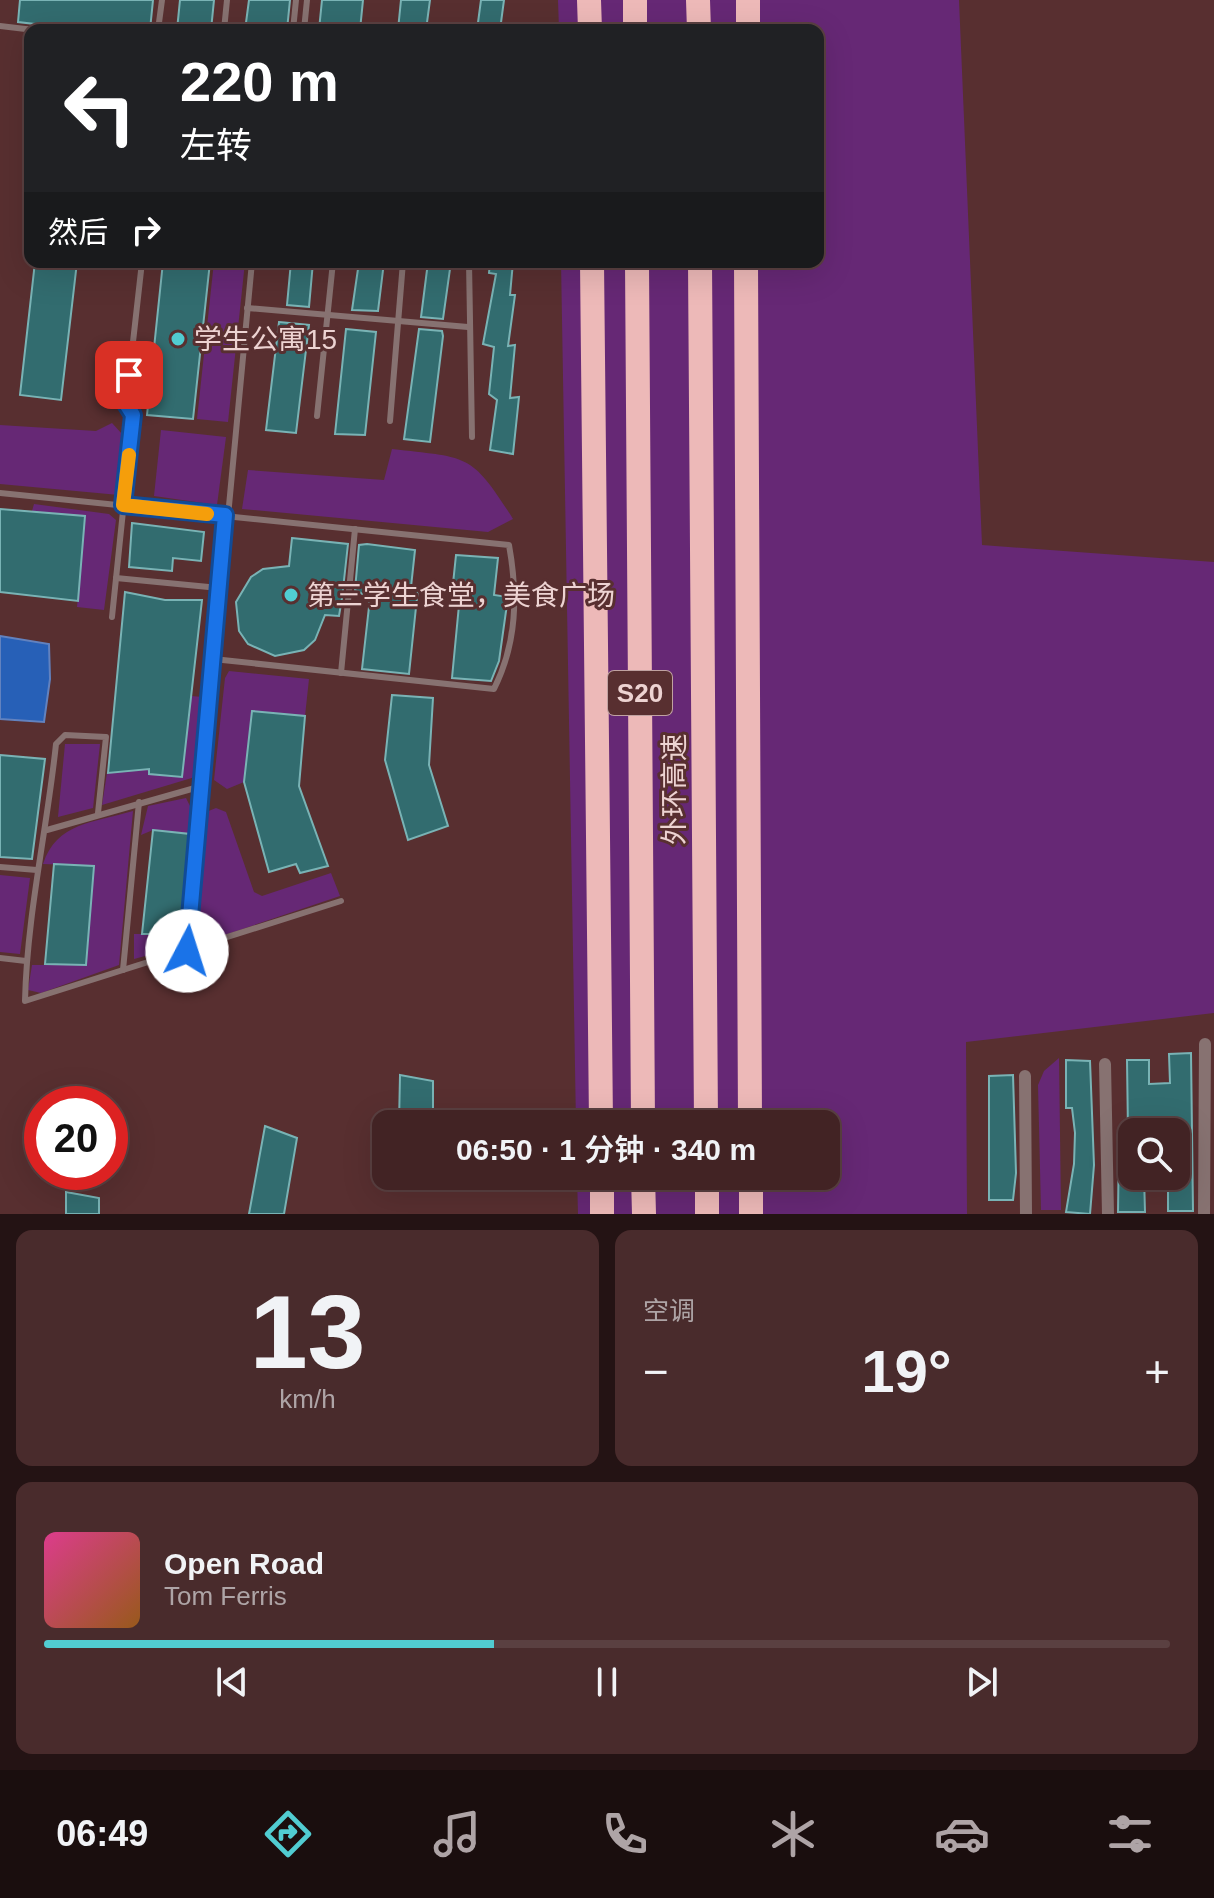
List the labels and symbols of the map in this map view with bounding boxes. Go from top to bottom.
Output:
place label: 学生公寓15 [194,324,337,355]
marker: 学生公寓15 [169,330,187,348]
pin [95,341,163,409]
place label: 第三学生食堂，美食广场 [307,580,615,611]
marker: 第三学生食堂，美食广场 [282,586,300,604]
road number: S20 [608,671,672,715]
street label: 外环高速 [659,733,690,845]
position arrow [145,909,229,993]
speed limit sign: 20 [24,1086,128,1190]

